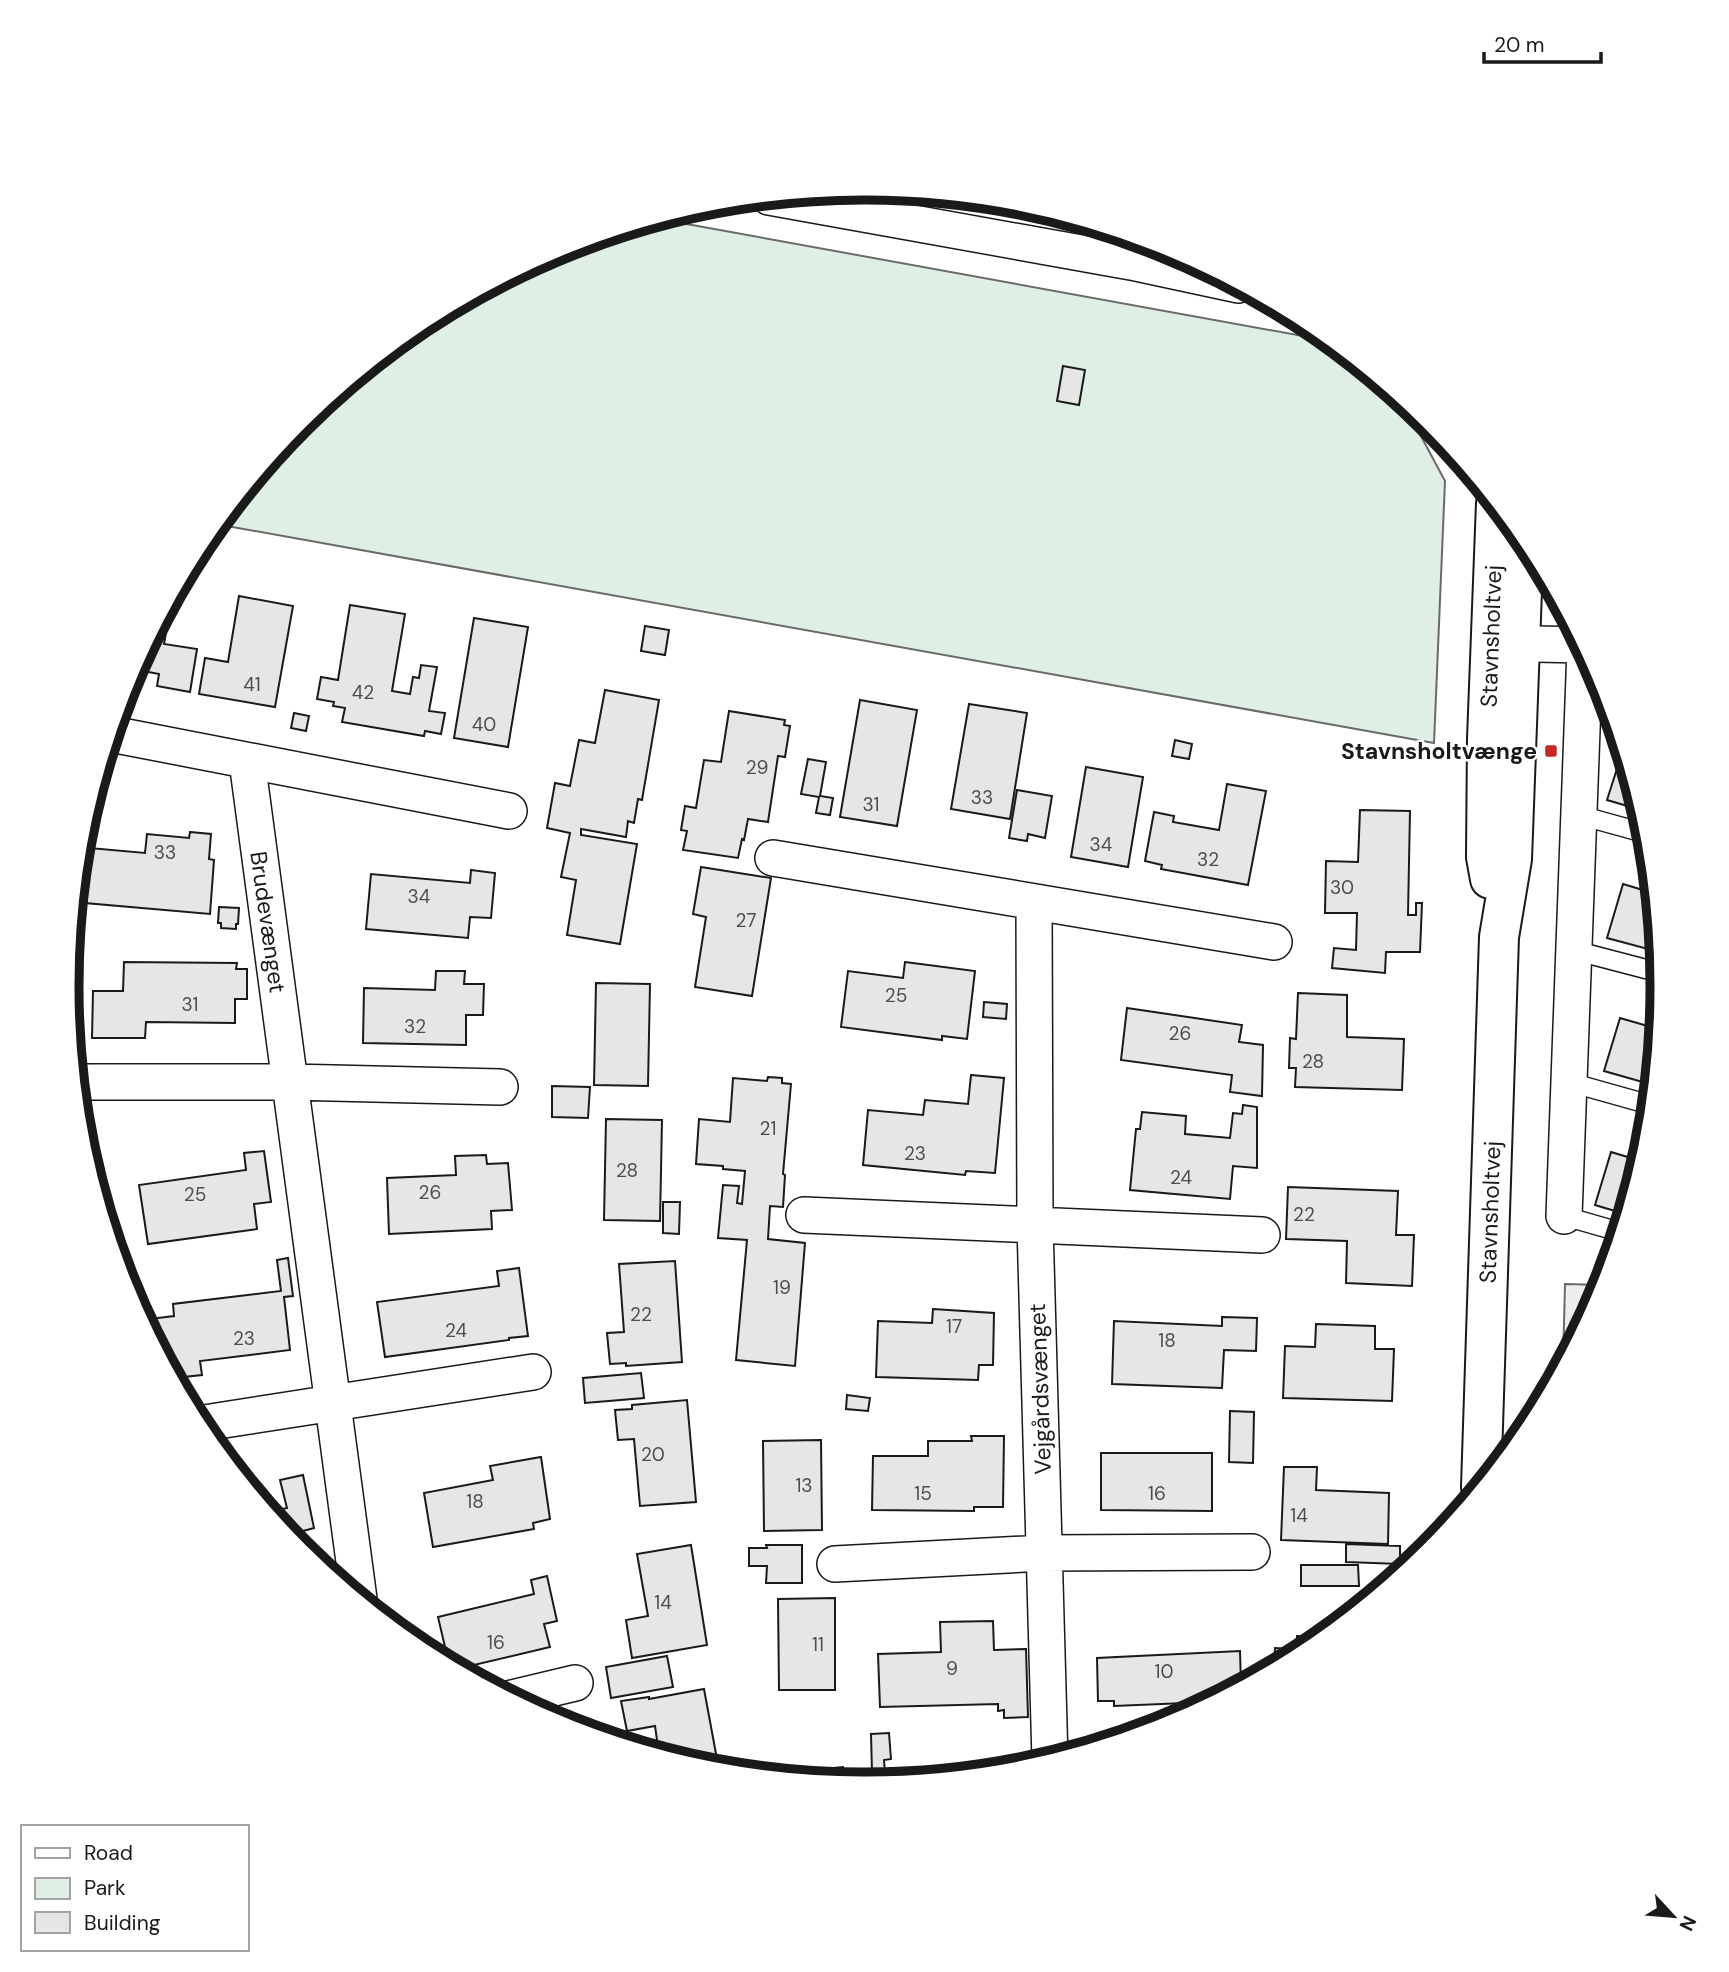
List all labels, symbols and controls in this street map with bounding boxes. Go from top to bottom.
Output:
scale bar [1484,21,1601,65]
text: 20 m [1494,31,1545,59]
street label: Stavnsholtvej [1474,564,1508,708]
house number: 41 [243,672,261,697]
house number: 42 [352,680,374,705]
house number: 40 [472,712,496,737]
place label: Stavnsholtvænge [1341,736,1537,766]
marker: Stavnsholtvænge [1543,743,1559,759]
house number: 29 [746,755,768,780]
house number: 33 [971,785,993,810]
house number: 31 [863,792,879,817]
house number: 34 [1090,832,1112,857]
house number: 33 [154,840,176,865]
house number: 32 [1197,847,1219,872]
street label: Brudevænget [243,849,293,995]
house number: 30 [1330,875,1354,900]
house number: 34 [408,884,430,909]
house number: 27 [736,908,756,933]
house number: 25 [885,983,907,1008]
house number: 31 [182,992,198,1017]
house number: 32 [404,1014,426,1039]
house number: 26 [1169,1021,1191,1046]
house number: 28 [1302,1049,1324,1074]
house number: 21 [760,1116,776,1141]
street label: Stavnsholtvej [1473,1140,1507,1284]
house number: 23 [904,1141,926,1166]
house number: 28 [616,1158,638,1183]
house number: 24 [1170,1165,1192,1190]
house number: 26 [419,1180,441,1205]
house number: 25 [184,1182,206,1207]
house number: 22 [1293,1202,1315,1227]
house number: 19 [773,1275,791,1300]
house number: 22 [630,1302,652,1327]
street label: Vejgårdsvænget [1022,1303,1058,1475]
house number: 17 [946,1314,962,1339]
house number: 24 [445,1318,467,1343]
house number: 23 [233,1326,255,1351]
house number: 18 [1158,1328,1176,1353]
house number: 20 [641,1442,665,1467]
house number: 13 [795,1473,813,1498]
house number: 15 [914,1481,932,1506]
house number: 16 [1148,1481,1166,1506]
house number: 18 [466,1489,484,1514]
house number: 14 [1290,1503,1308,1528]
house number: 14 [654,1590,672,1615]
house number: 16 [487,1630,505,1655]
house number: 11 [812,1632,824,1657]
house number: 9 [946,1656,958,1681]
house number: 10 [1155,1659,1173,1684]
legend [21,1825,248,1951]
text: Road [84,1839,133,1867]
text: Park [84,1874,126,1902]
north arrow [1638,1881,1708,1951]
text: Building [84,1909,161,1937]
text: N [1674,1912,1702,1935]

